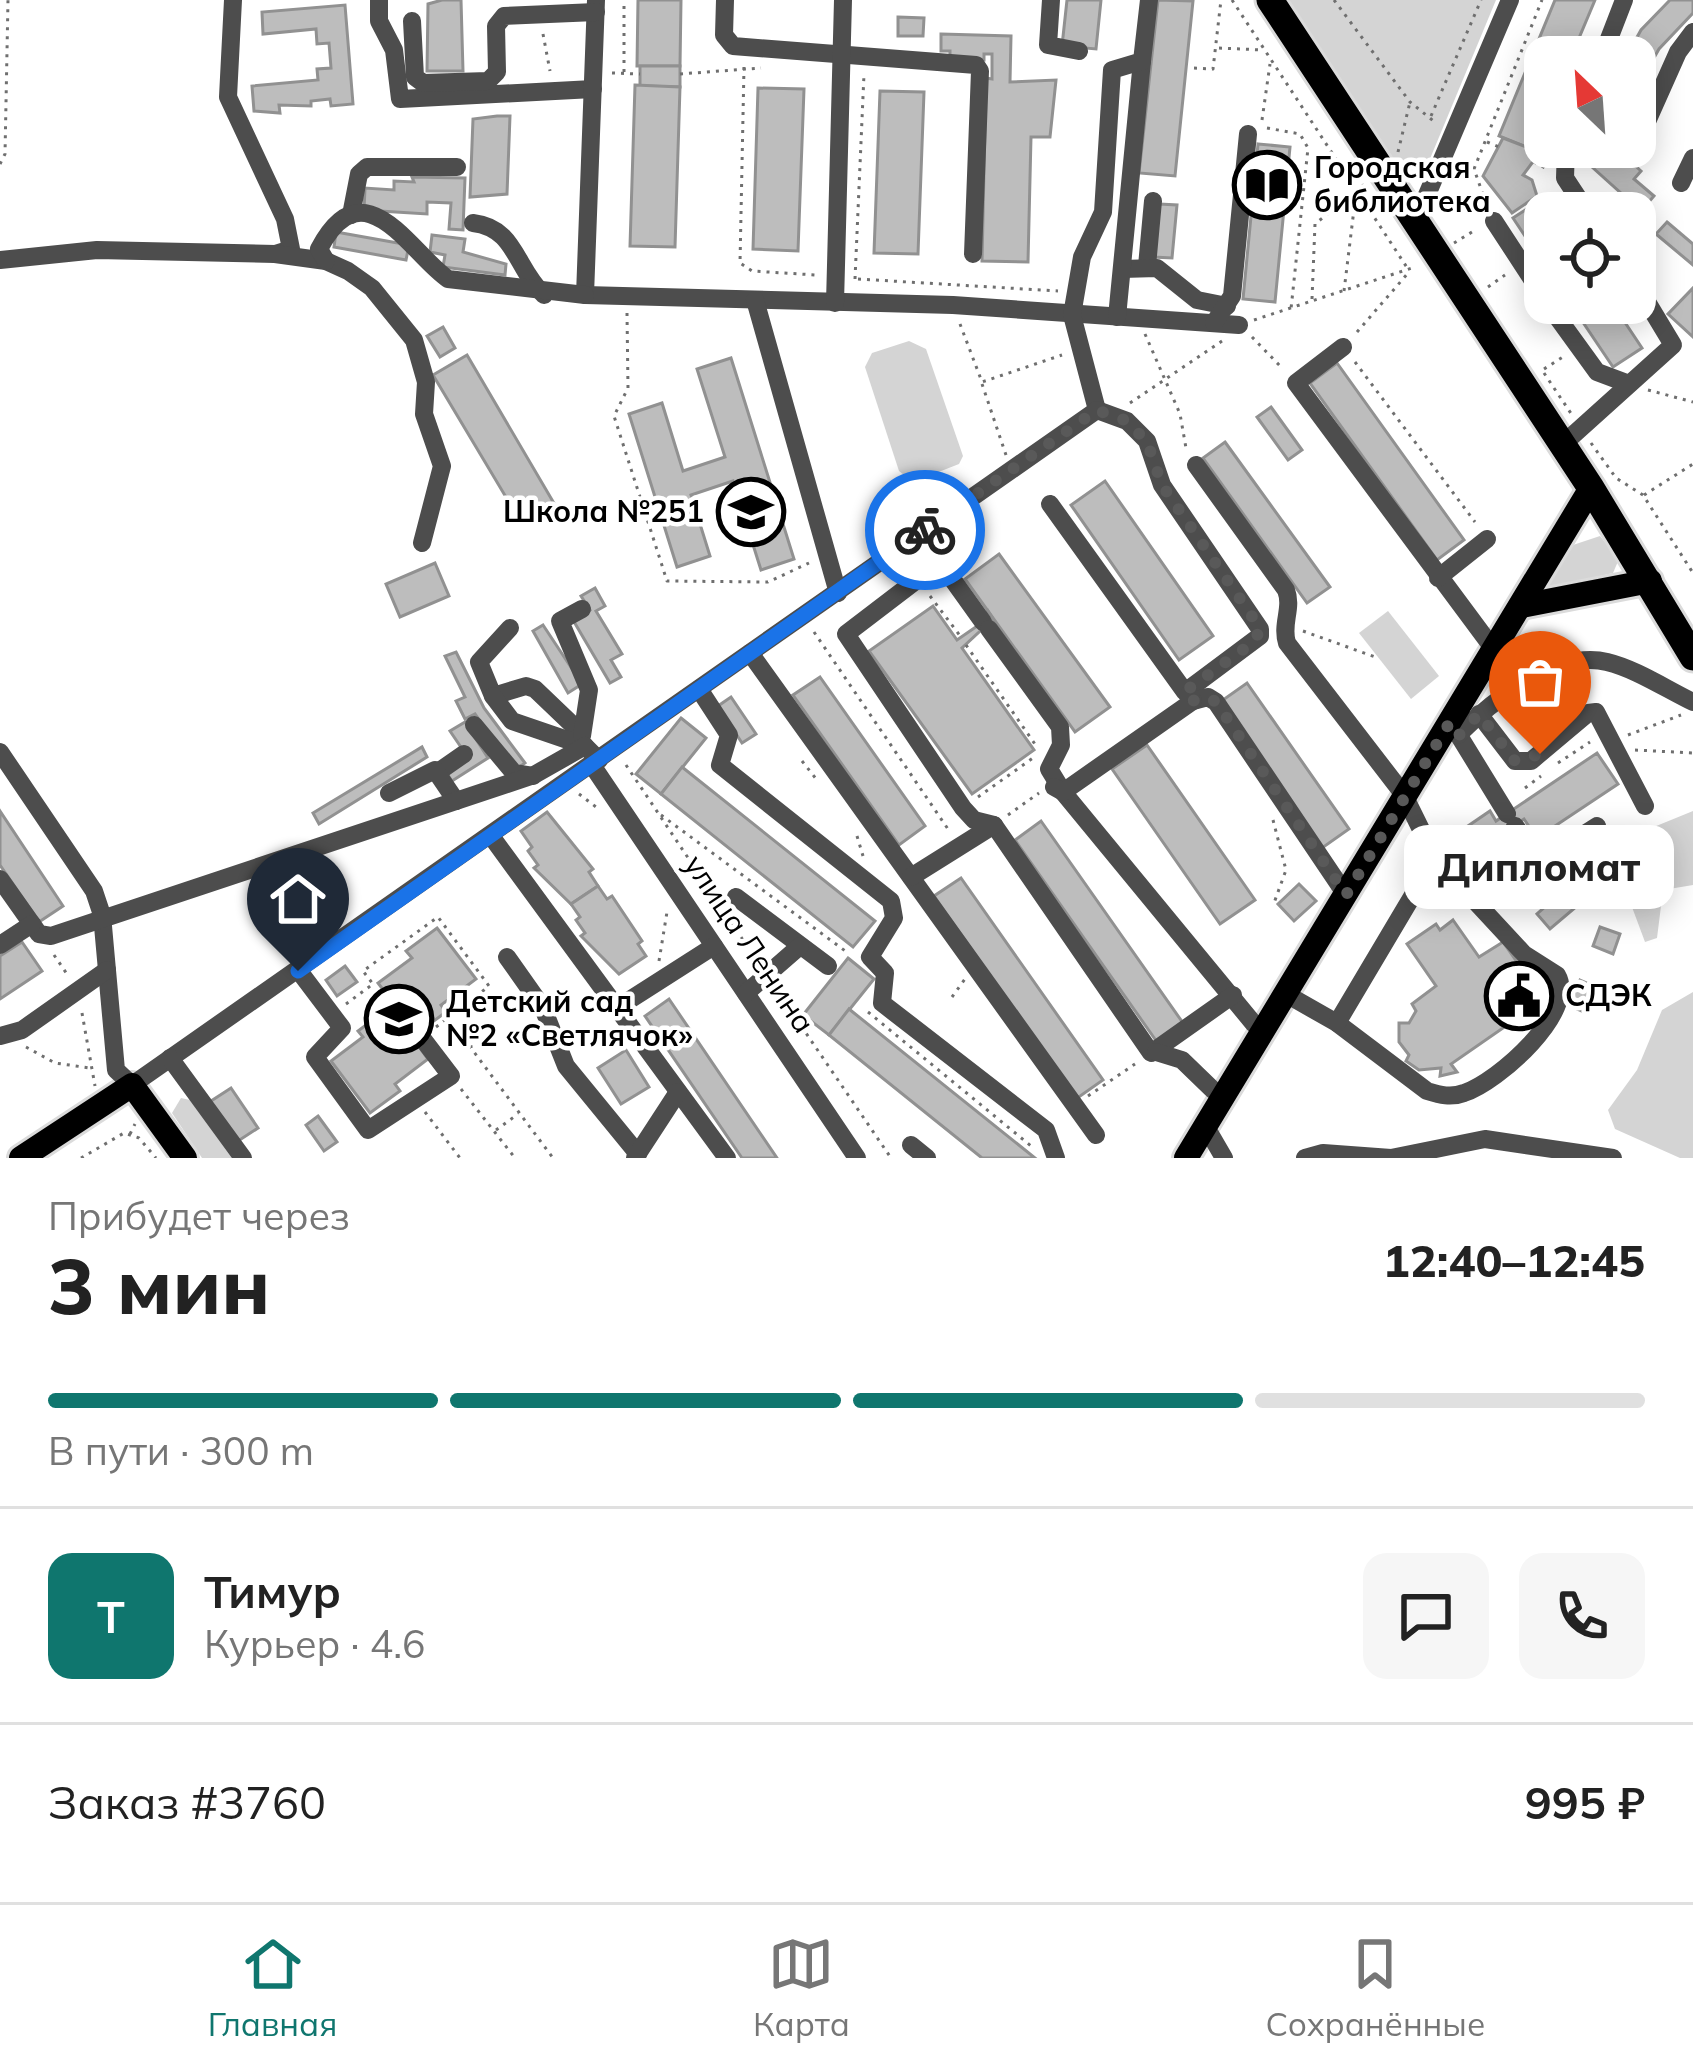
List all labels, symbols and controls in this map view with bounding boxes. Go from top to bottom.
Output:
north arrow [1524,36,1656,168]
map controls [1524,36,1656,324]
place label: Городская библиотека [1314,148,1491,220]
library icon: Городская библиотека [1232,150,1302,220]
button: locate [1524,192,1656,324]
courier [865,470,985,590]
school or university icon: Школа №251 [716,477,786,547]
place label: Школа №251 [503,492,704,530]
icon: bike [892,497,958,563]
pin [1489,631,1591,754]
icon: bag [1507,649,1573,715]
callout: Дипломат [1405,826,1675,910]
text: Дипломат [1438,842,1640,891]
street label: улица Ленина [676,847,823,1040]
pin [247,848,349,971]
icon: home [265,866,331,932]
public building icon: СДЭК [1484,961,1554,1031]
place label: СДЭК [1565,976,1652,1014]
place label: Детский сад №2 «Светлячок» [446,982,693,1054]
school or university icon: Детский сад №2 «Светлячок» [364,984,434,1054]
text: Прибудет через [48,1191,350,1240]
text: 12:40–12:45 [1383,1232,1645,1288]
text: 3 мин [48,1236,270,1334]
text: В пути · 300 m [48,1426,314,1475]
button: chat [1363,1553,1489,1679]
button: phone [1519,1553,1645,1679]
text: Тимур [204,1563,341,1619]
text: Т [97,1588,125,1644]
text: Курьер · 4.6 [204,1619,425,1668]
text: Заказ #3760 [48,1774,326,1830]
text: 995 ₽ [1525,1774,1645,1830]
tab: Главная [208,1931,337,2044]
tab: Карта [753,1931,850,2044]
tab: Сохранённые [1266,1931,1485,2044]

